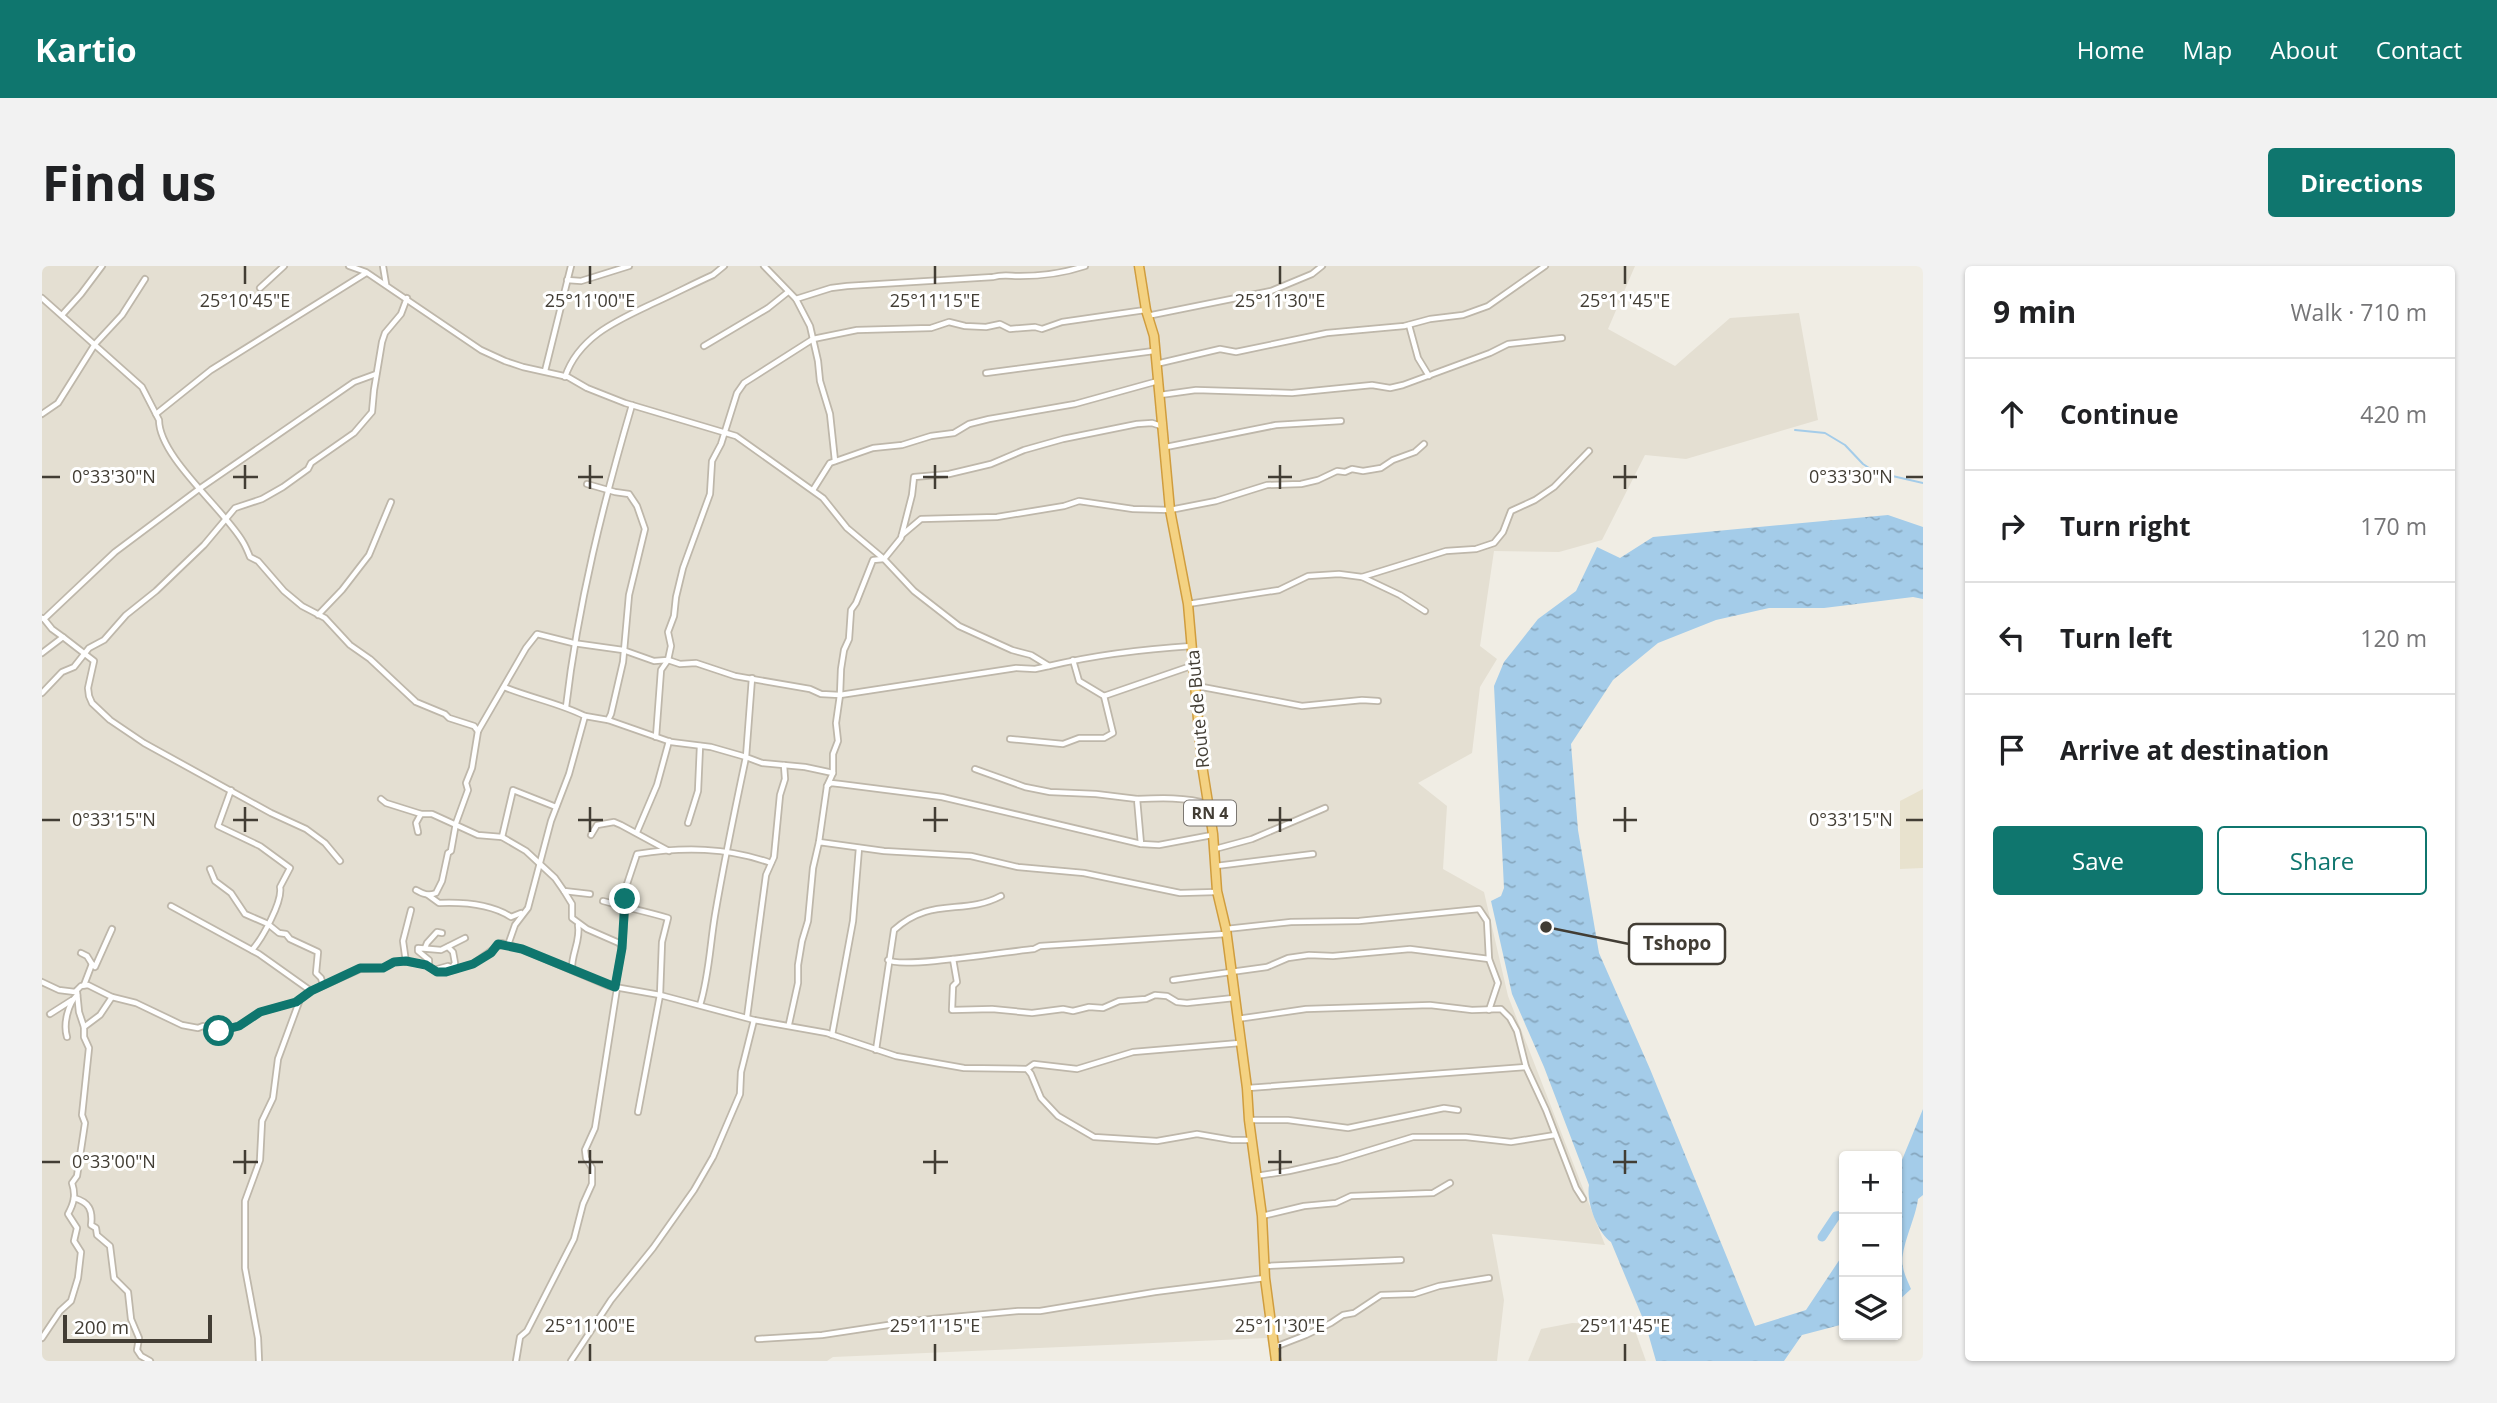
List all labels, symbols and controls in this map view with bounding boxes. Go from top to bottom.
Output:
text: Kartio [35,27,137,72]
text: Home [2077,33,2145,66]
text: Map [2183,33,2232,66]
text: About [2270,33,2338,66]
text: Contact [2376,33,2462,66]
button: Directions [2268,148,2455,217]
text: Find us [42,149,216,215]
text: 25°10'45"E [200,288,290,312]
text: 25°11'00"E [545,288,635,312]
text: 25°11'15"E [890,288,980,312]
text: 25°11'30"E [1235,288,1325,312]
text: 25°11'45"E [1580,288,1670,312]
text: 9 min [1993,291,2076,332]
text: Walk · 710 m [2290,296,2427,328]
icon: ahead [1993,395,2031,433]
text: Continue [2060,396,2179,432]
text: 420 m [2360,398,2427,430]
text: 0°33'30"N [72,464,156,488]
text: 0°33'30"N [1809,464,1893,488]
icon: right [1993,507,2031,545]
text: Turn right [2060,508,2191,544]
text: 170 m [2360,510,2427,542]
icon: left [1993,619,2031,657]
text: Turn left [2060,620,2172,656]
text: 120 m [2360,622,2427,654]
street label: Route de Buta [1180,649,1214,769]
icon: arrive [1993,731,2031,769]
text: Arrive at destination [2060,732,2329,768]
road number: RN 4 [1184,800,1236,826]
text: 0°33'15"N [72,807,156,831]
text: 0°33'15"N [1809,807,1893,831]
button: Save [1993,826,2203,895]
button: Share [2217,826,2427,895]
route end [609,883,640,914]
callout: Tshopo [1629,924,1725,964]
text: Tshopo [1643,930,1711,956]
route start [203,1015,234,1046]
text: 0°33'00"N [72,1149,156,1173]
map controls [1839,1151,1902,1340]
button: + [1839,1151,1902,1214]
button: − [1839,1214,1902,1277]
button: layers [1839,1277,1902,1340]
scale bar [63,1312,212,1344]
text: 25°11'00"E [545,1313,635,1337]
text: 25°11'15"E [890,1313,980,1337]
text: 25°11'30"E [1235,1313,1325,1337]
text: 25°11'45"E [1580,1313,1670,1337]
text: 200 m [74,1314,129,1340]

